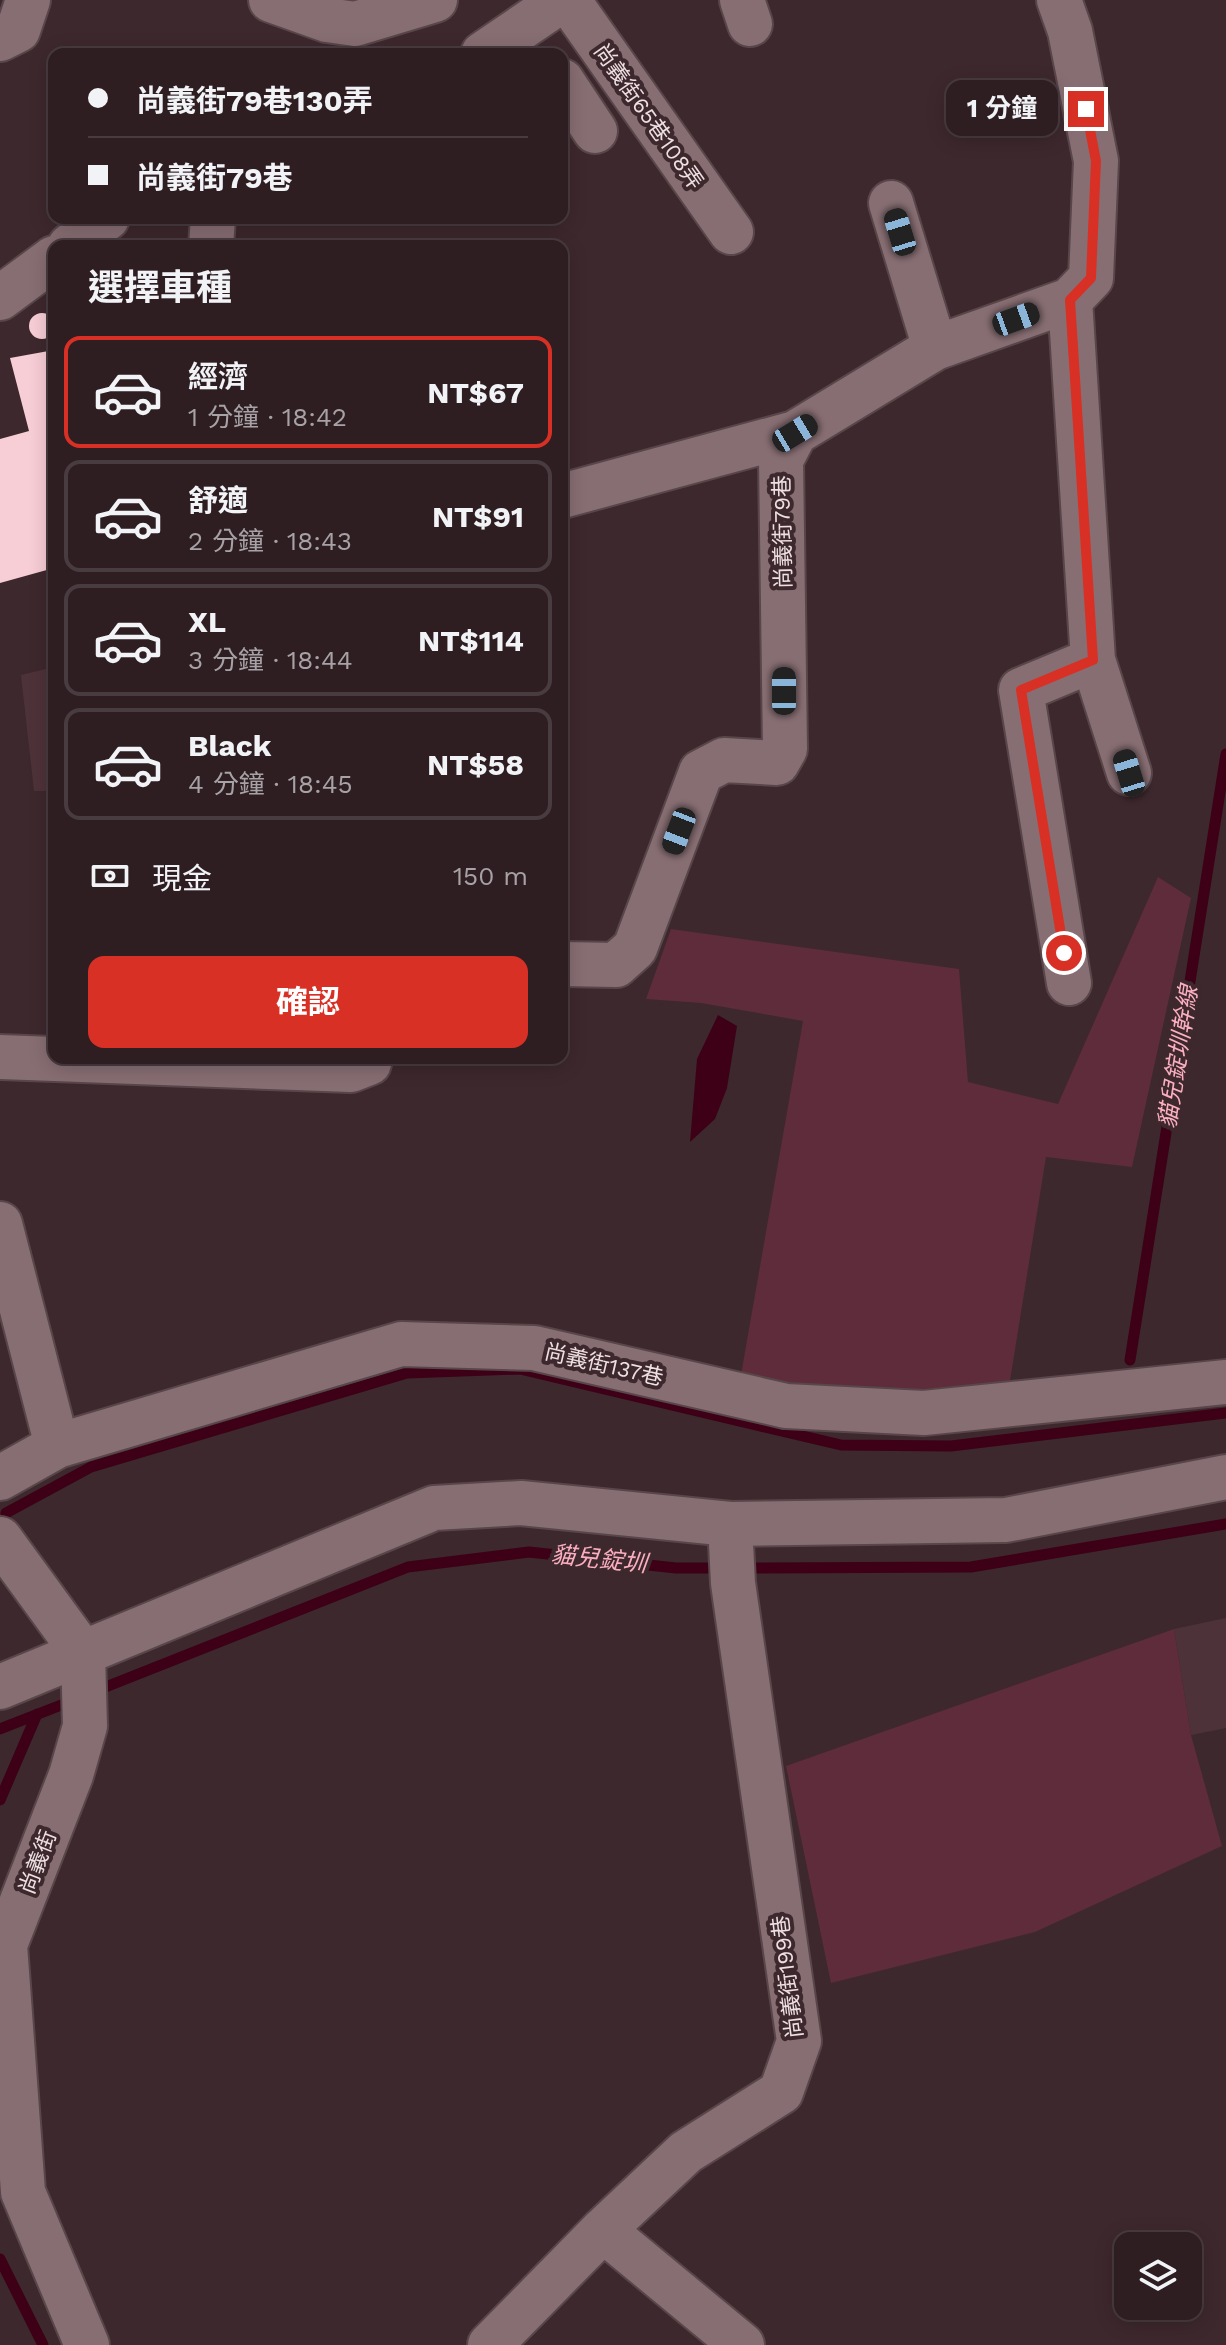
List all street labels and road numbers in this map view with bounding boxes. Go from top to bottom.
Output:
street label: 尚義街65巷108弄 [589,39,708,194]
street label: 尚義街79巷 [769,475,796,589]
street label: 尚義街137巷 [542,1339,666,1390]
street label: 尚義街 [14,1827,61,1897]
street label: 尚義街199巷 [768,1914,807,2040]

